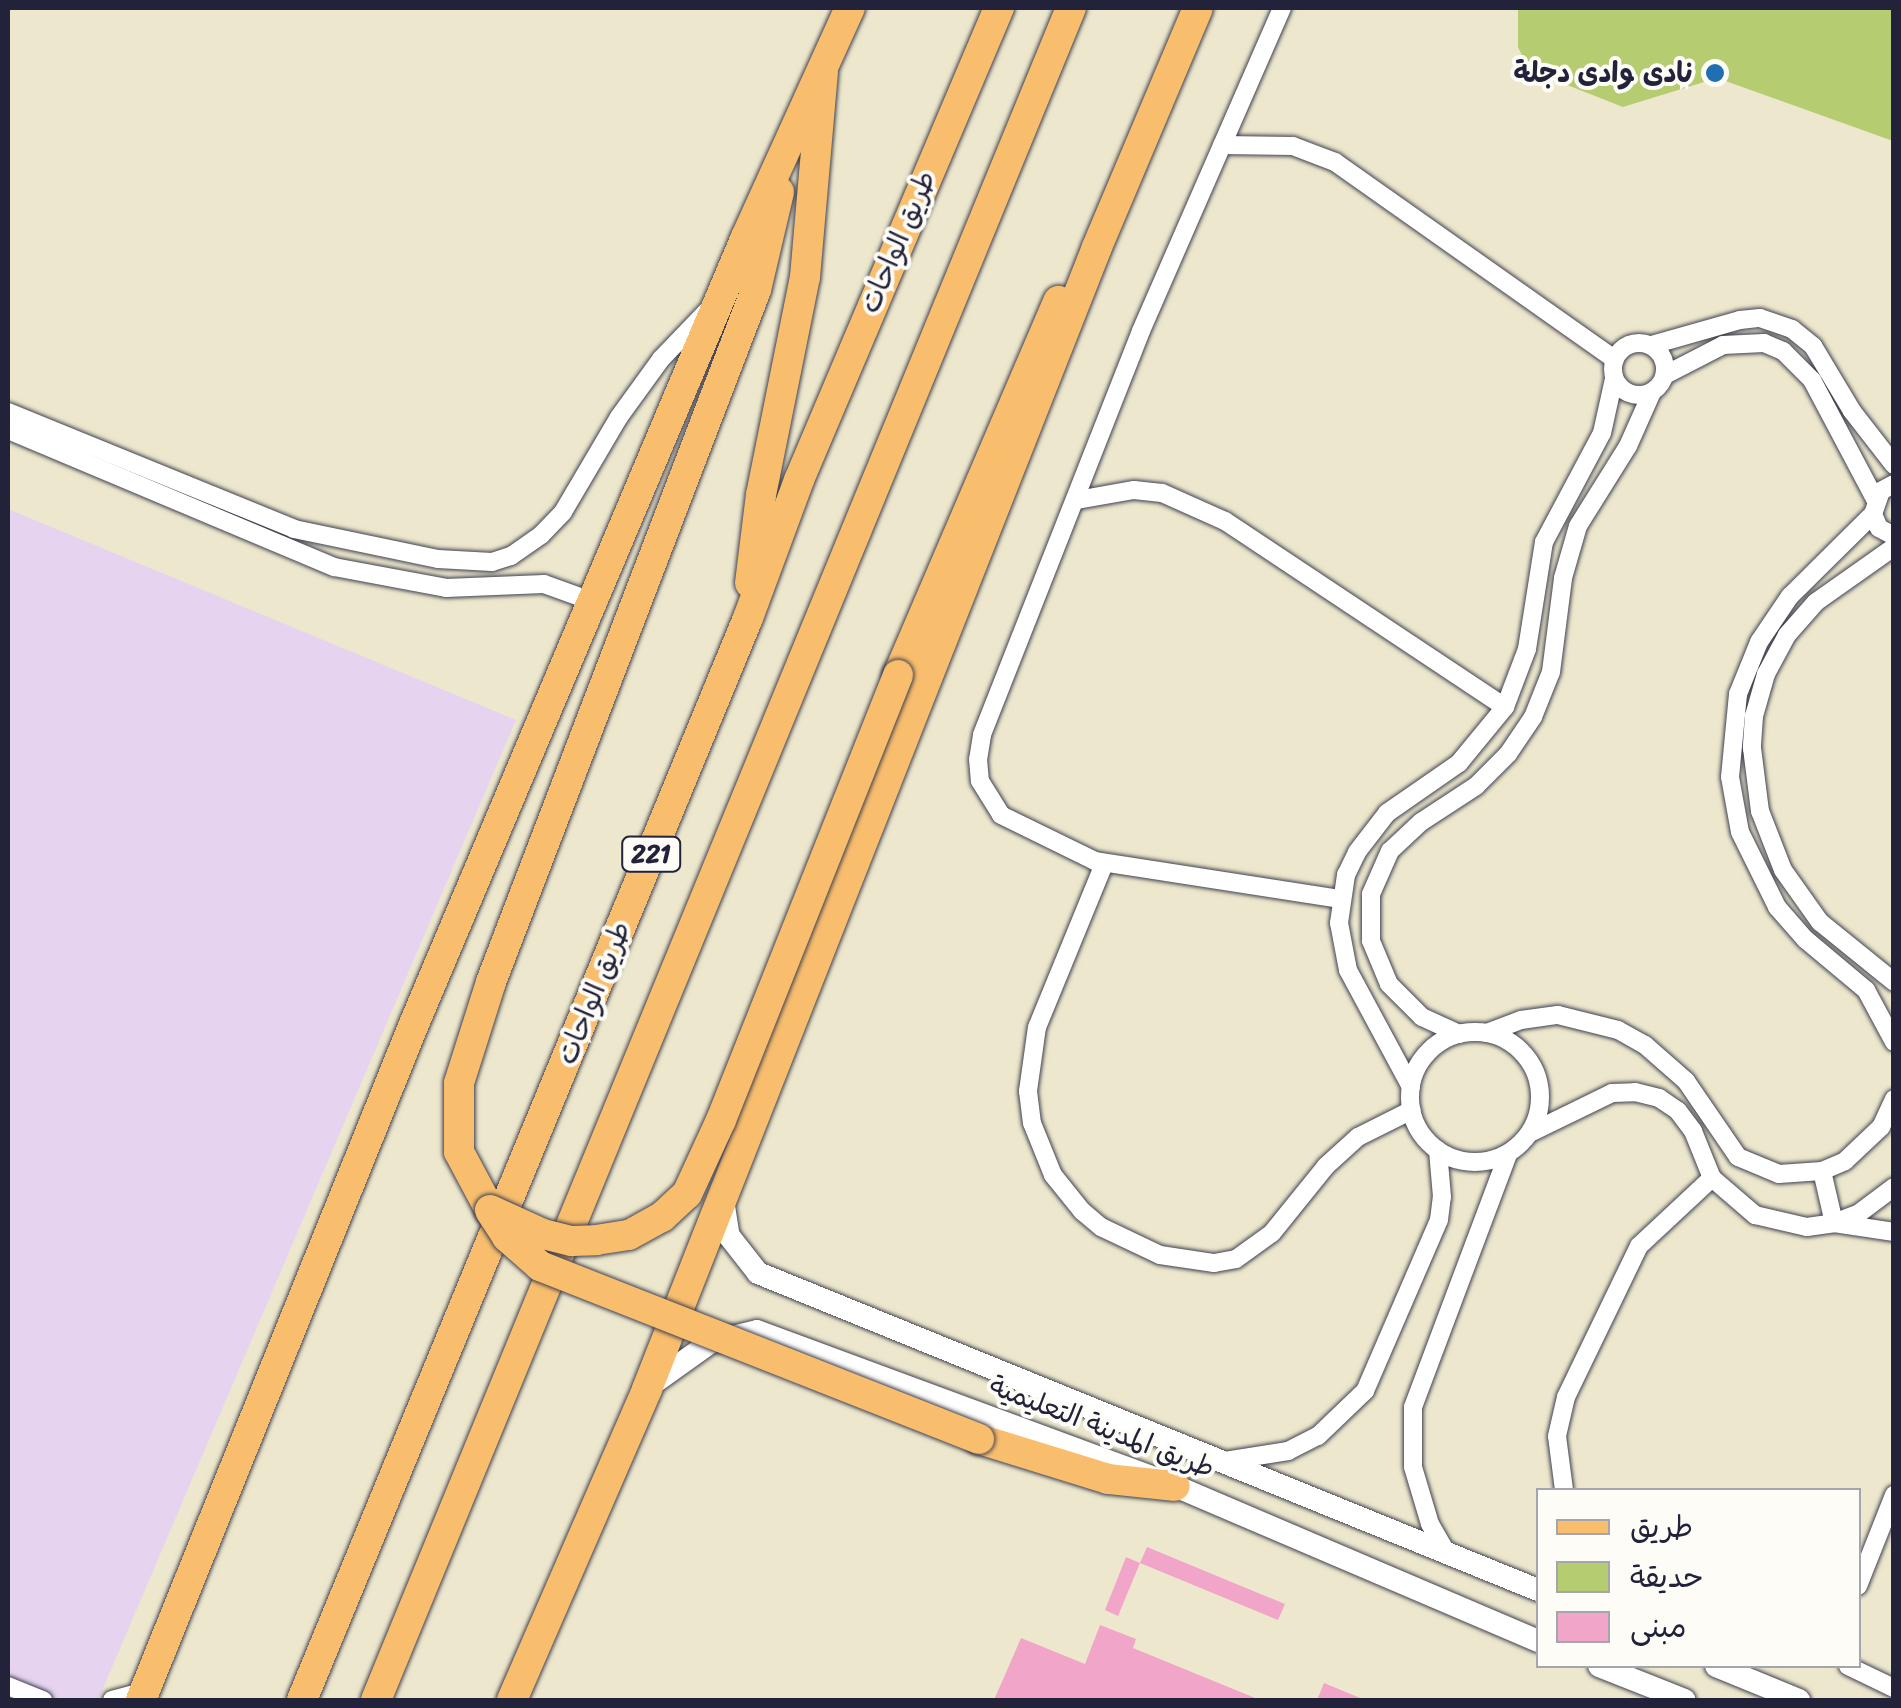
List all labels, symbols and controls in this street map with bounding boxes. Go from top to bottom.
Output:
place label: نادى وادى دجلة [1514,56,1695,90]
marker: نادى وادى دجلة [1704,62,1726,84]
street label: طريق الواحات [853,166,943,318]
road number: 221 [621,834,681,874]
street label: طريق الواحات [550,917,638,1069]
street label: طريق المدينة التعليمية [985,1369,1219,1485]
legend [1536,1488,1861,1668]
text: طريق [1630,1500,1693,1554]
text: حديقة [1630,1550,1704,1604]
text: مبنى [1630,1600,1686,1654]

